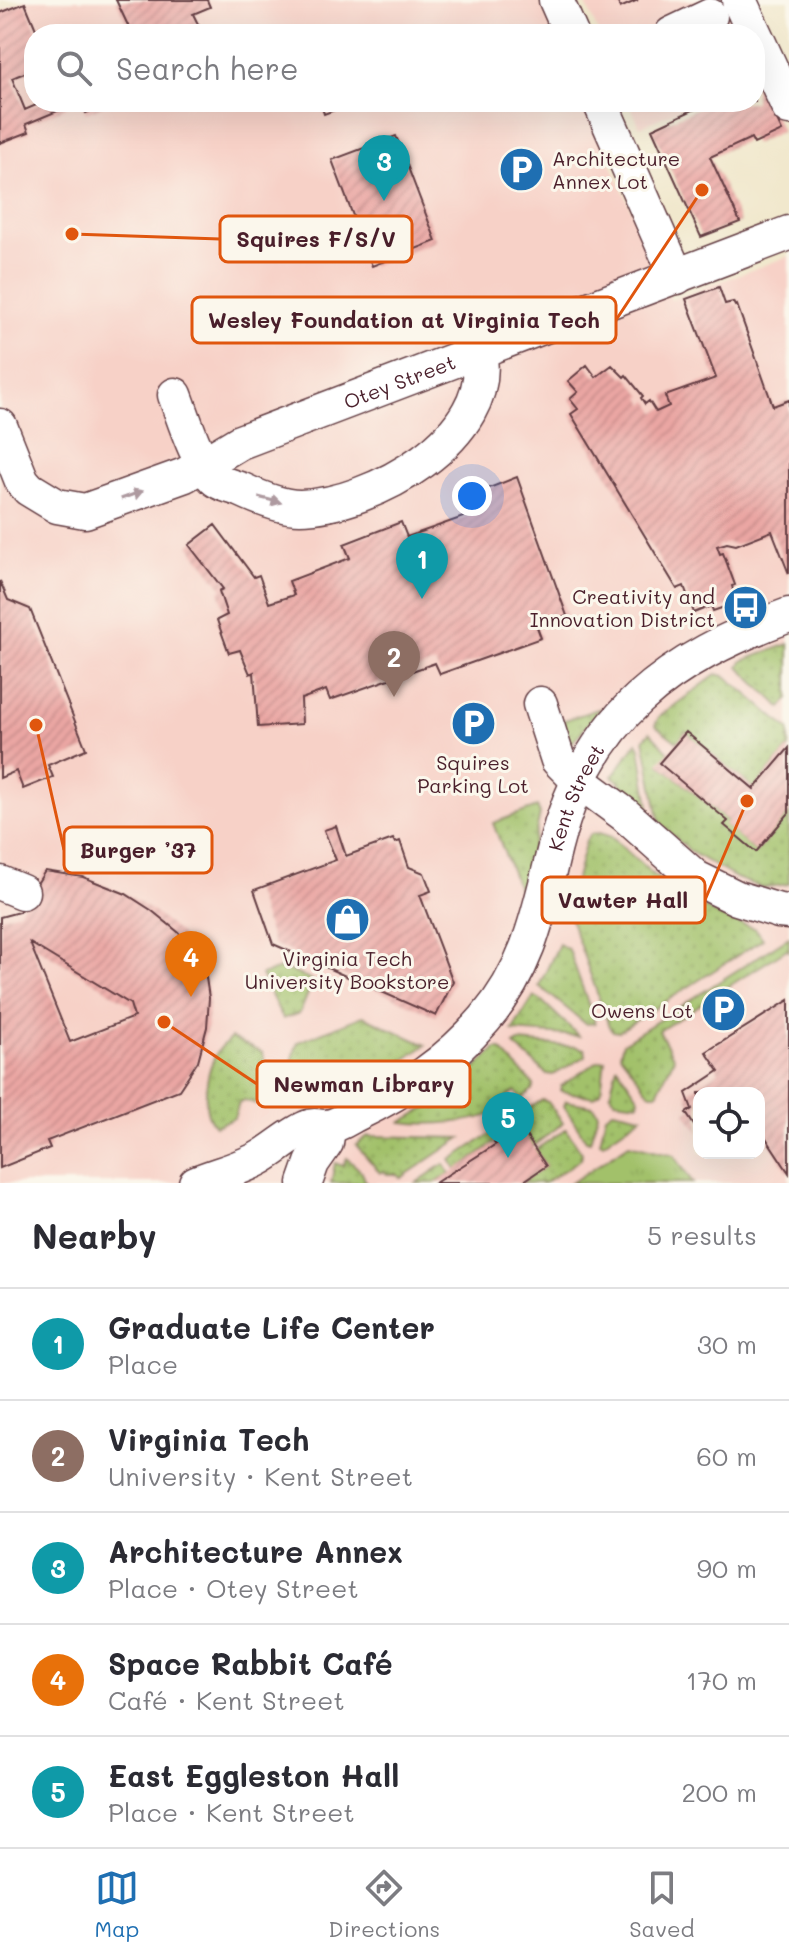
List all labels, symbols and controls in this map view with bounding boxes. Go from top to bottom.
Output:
search box [24,24,765,112]
icon: search [52,46,96,90]
text: Search here [116,48,299,88]
pin: 3 [358,135,410,201]
place label: Architecture Annex Lot [552,145,680,194]
parking icon: Architecture Annex Lot [497,146,545,194]
callout: Squires F/S/V [220,216,412,262]
text: Squires F/S/V [236,224,396,253]
callout: Wesley Foundation at Virginia Tech [192,297,616,343]
text: Wesley Foundation at Virginia Tech [208,305,600,334]
street label: Otey Street [340,348,459,414]
your location [452,476,492,516]
one-way arrow [121,488,145,501]
one-way arrow [258,494,283,507]
pin: 1 [396,533,448,599]
place label: Creativity and Innovation District [530,583,715,632]
bus stop icon: Creativity and Innovation District [722,584,770,632]
pin: 2 [368,631,420,697]
parking icon: Squires Parking Lot [449,699,497,747]
street label: Kent Street [542,738,610,854]
place label: Squires Parking Lot [417,749,529,798]
callout: Burger ’37 [64,827,212,873]
text: Burger ’37 [80,835,196,864]
callout: Vawter Hall [542,877,705,923]
text: Vawter Hall [558,885,688,914]
shop icon: Virginia Tech University Bookstore [323,895,371,943]
pin: 4 [165,931,217,997]
place label: Virginia Tech University Bookstore [245,945,449,994]
parking icon: Owens Lot [700,986,748,1034]
place label: Owens Lot [591,997,693,1023]
callout: Newman Library [257,1061,470,1107]
text: Newman Library [274,1069,454,1098]
map controls [693,1087,765,1159]
button: locate [693,1087,765,1159]
pin: 5 [482,1092,534,1158]
text: Nearby [32,1213,157,1258]
text: 5 results [647,1218,757,1252]
text: Graduate Life Center [108,1307,435,1347]
text: 1 [52,1327,64,1361]
text: 30 m [697,1327,757,1361]
text: Place [108,1347,178,1381]
text: Virginia Tech [108,1419,309,1459]
text: 2 [51,1439,65,1473]
text: 60 m [696,1439,757,1473]
text: University · Kent Street [108,1459,413,1493]
text: Architecture Annex [108,1531,403,1571]
text: 3 [50,1551,66,1585]
text: 90 m [697,1551,757,1585]
text: Place · Otey Street [108,1571,359,1605]
text: Space Rabbit Café [108,1643,393,1683]
text: 4 [50,1663,66,1697]
text: 170 m [686,1663,757,1697]
text: Café · Kent Street [108,1683,345,1717]
text: East Eggleston Hall [108,1755,399,1795]
text: 5 [50,1775,66,1809]
text: 200 m [681,1775,757,1809]
text: Place · Kent Street [108,1795,355,1829]
tab: Map [95,1866,139,1943]
tab: Directions [328,1866,440,1943]
tab: Saved [629,1866,694,1943]

